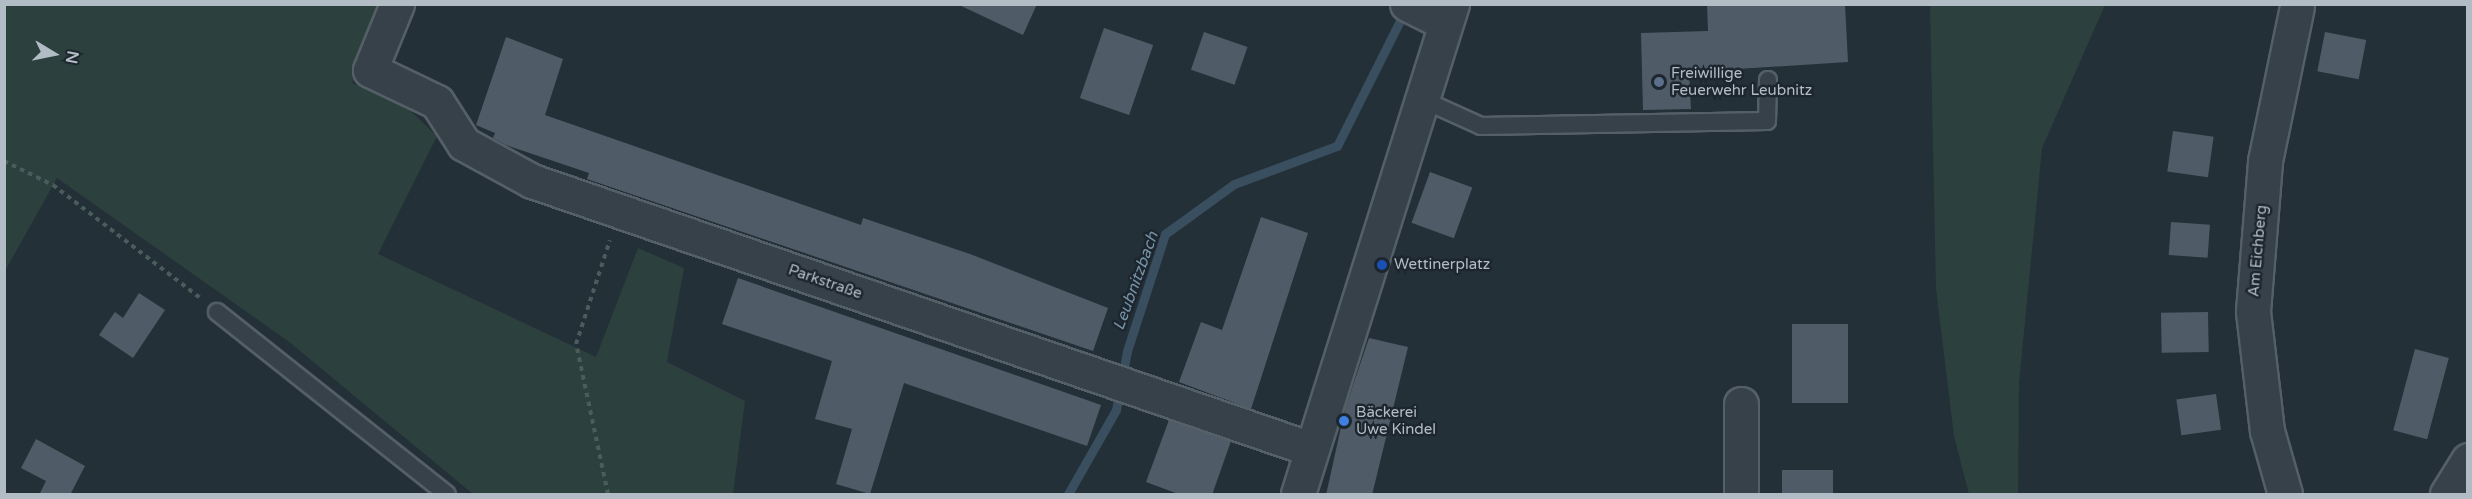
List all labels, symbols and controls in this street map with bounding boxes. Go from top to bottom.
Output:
north arrow [24,24,84,84]
text: N [61,49,83,65]
place label: Freiwillige Feuerwehr Leubnitz [1671,64,1812,99]
marker: Freiwillige Feuerwehr Leubnitz [1652,75,1666,89]
street label: Am Eichberg [2245,204,2271,298]
water label: Leubnitzbach [1109,229,1163,333]
place label: Wettinerplatz [1394,256,1490,274]
marker: Wettinerplatz [1375,258,1389,272]
street label: Parkstraße [786,261,864,303]
place label: Bäckerei Uwe Kindel [1356,403,1436,438]
marker: Bäckerei Uwe Kindel [1337,414,1351,428]

